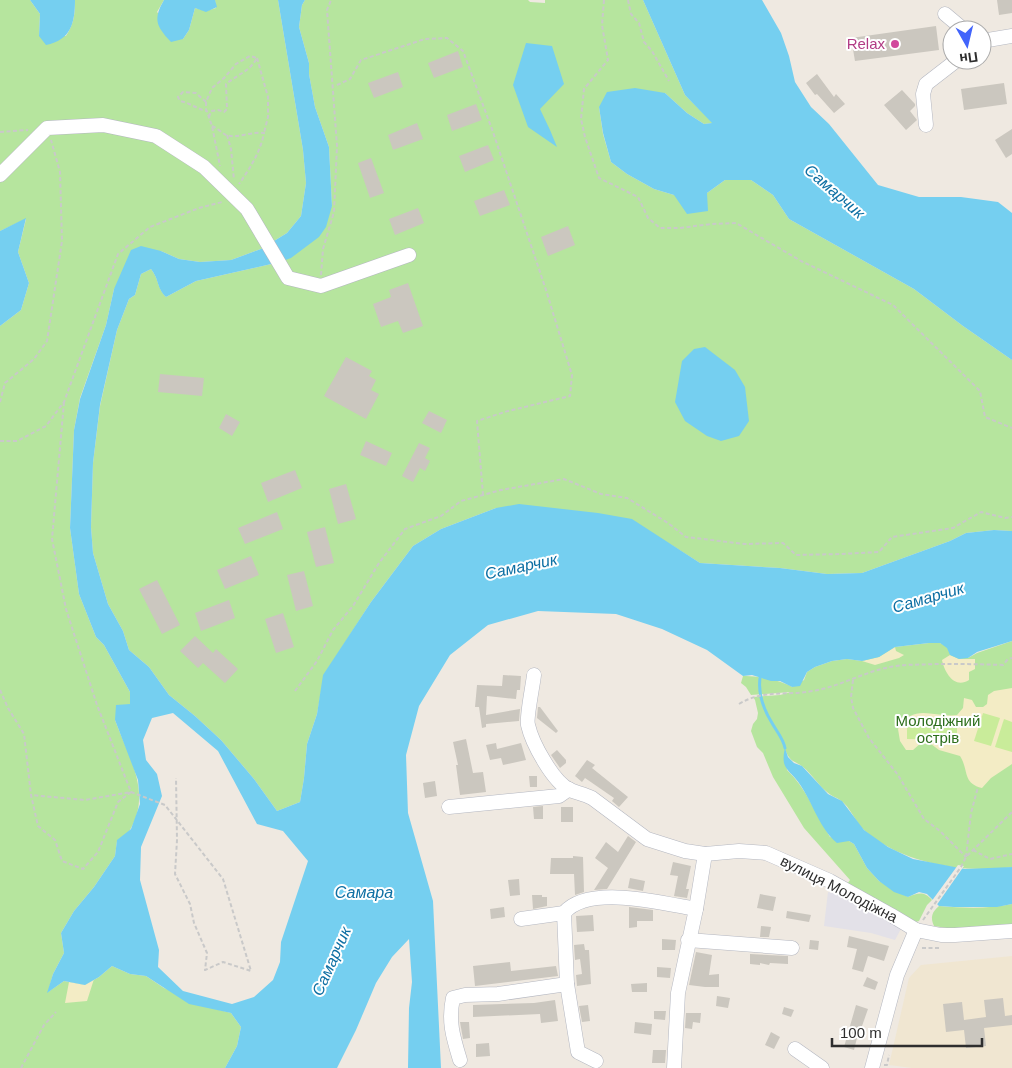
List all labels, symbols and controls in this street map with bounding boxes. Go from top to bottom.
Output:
north arrow [942,20,992,70]
place label: Relax [847,35,885,52]
marker: Relax [889,38,901,50]
text: Пн [959,49,979,67]
water label: Самарчик [801,161,869,223]
water label: Самарчик [483,550,560,582]
water label: Самарчик [891,579,967,616]
park label: Молодіжний острів [896,712,980,746]
street label: вулиця Молодіжна [778,852,901,926]
water label: Самара [335,884,393,901]
water label: Самарчик [309,923,355,998]
scale bar [832,1016,982,1048]
text: 100 m [840,1024,882,1041]

